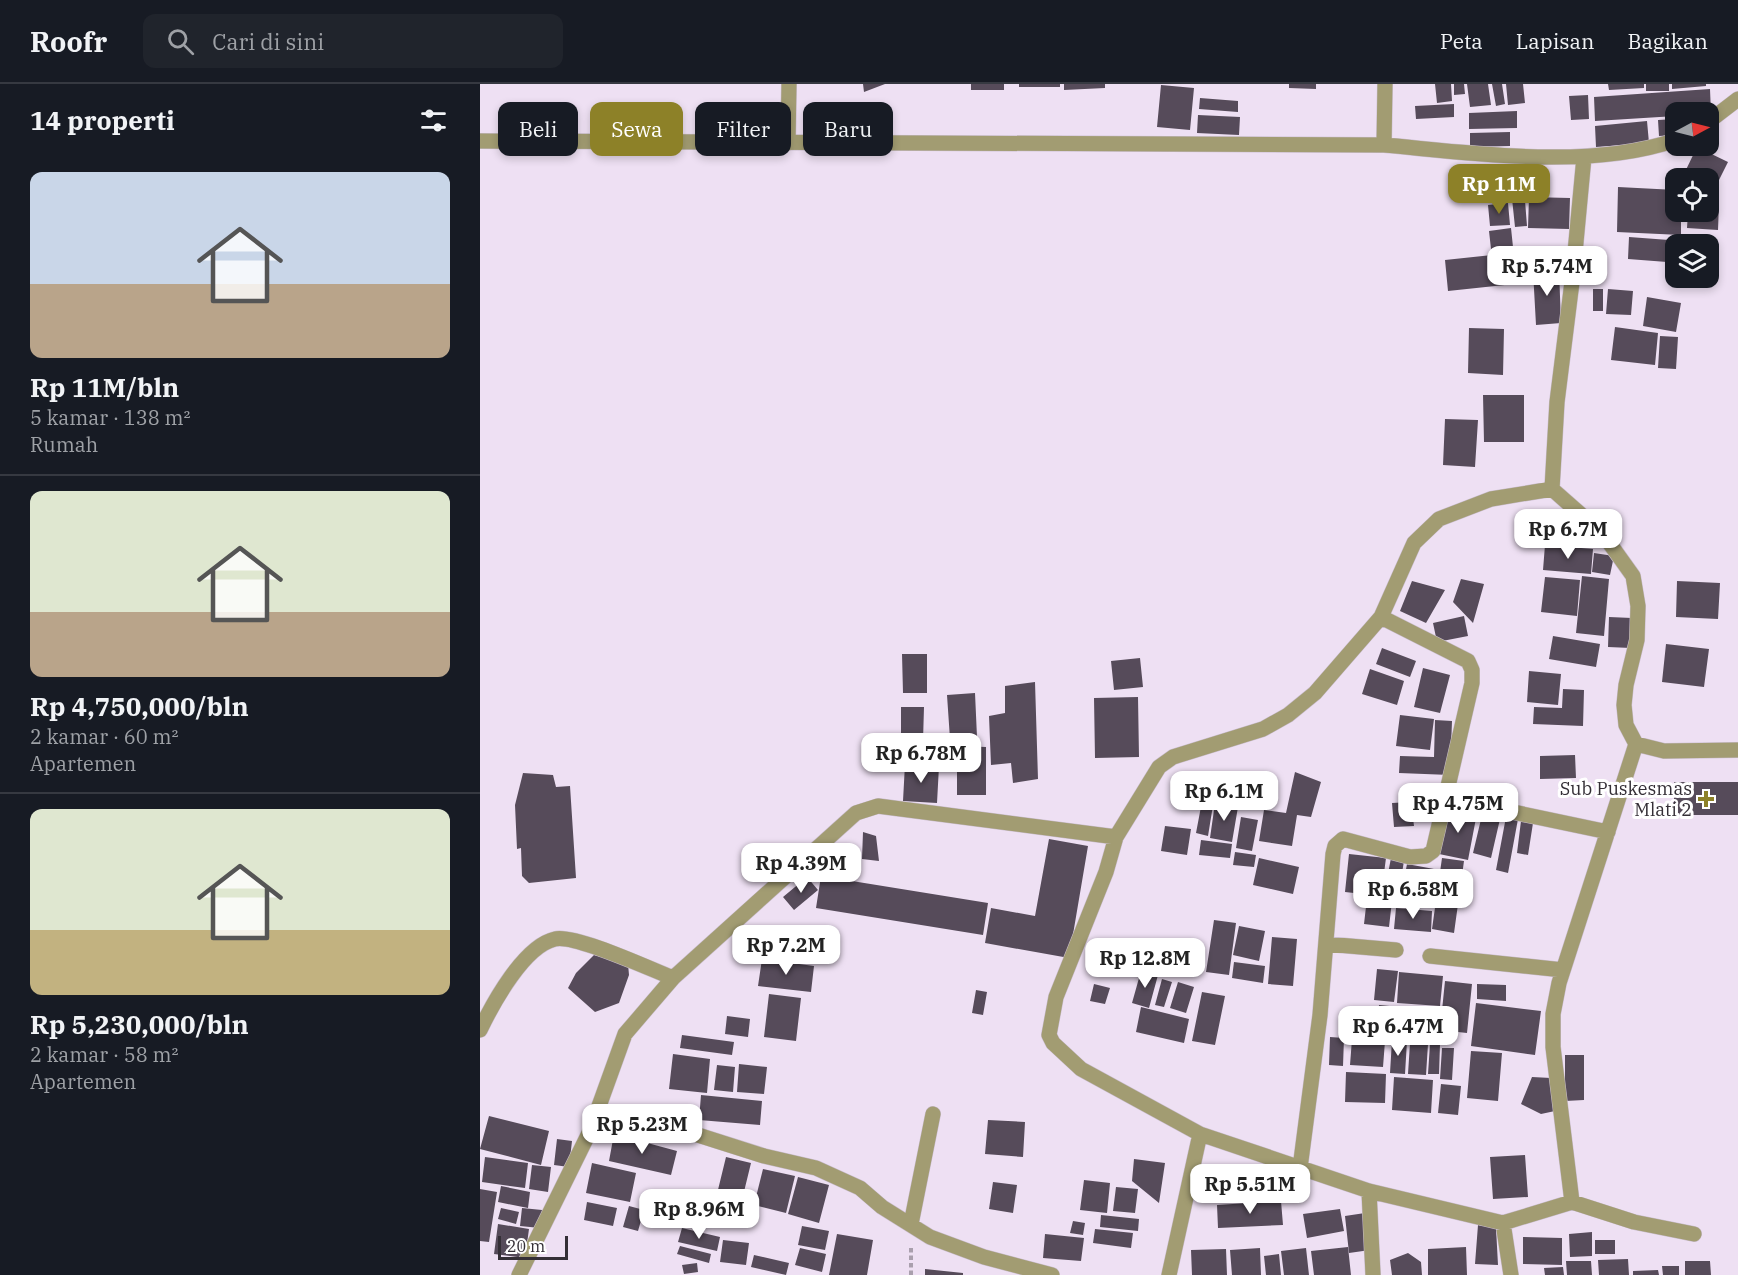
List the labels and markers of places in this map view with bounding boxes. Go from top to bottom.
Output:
pin: Rp 11M [1450,164,1548,215]
pin: Rp 5.74M [1485,246,1609,297]
pin: Rp 6.7M [1513,509,1623,560]
pin: Rp 6.78M [859,733,983,784]
pin: Rp 6.1M [1169,771,1279,822]
place label: Sub Puskesmas Mlati 2 [1560,777,1692,821]
pin: Rp 4.75M [1396,783,1520,834]
marker: Sub Puskesmas Mlati 2 [1697,790,1715,808]
pin: Rp 4.39M [739,843,863,894]
pin: Rp 6.58M [1351,869,1475,920]
pin: Rp 7.2M [731,925,841,976]
pin: Rp 12.8M [1083,938,1207,989]
pin: Rp 6.47M [1336,1006,1460,1057]
pin: Rp 5.23M [580,1104,704,1155]
pin: Rp 5.51M [1188,1164,1312,1215]
pin: Rp 8.96M [637,1189,761,1240]

